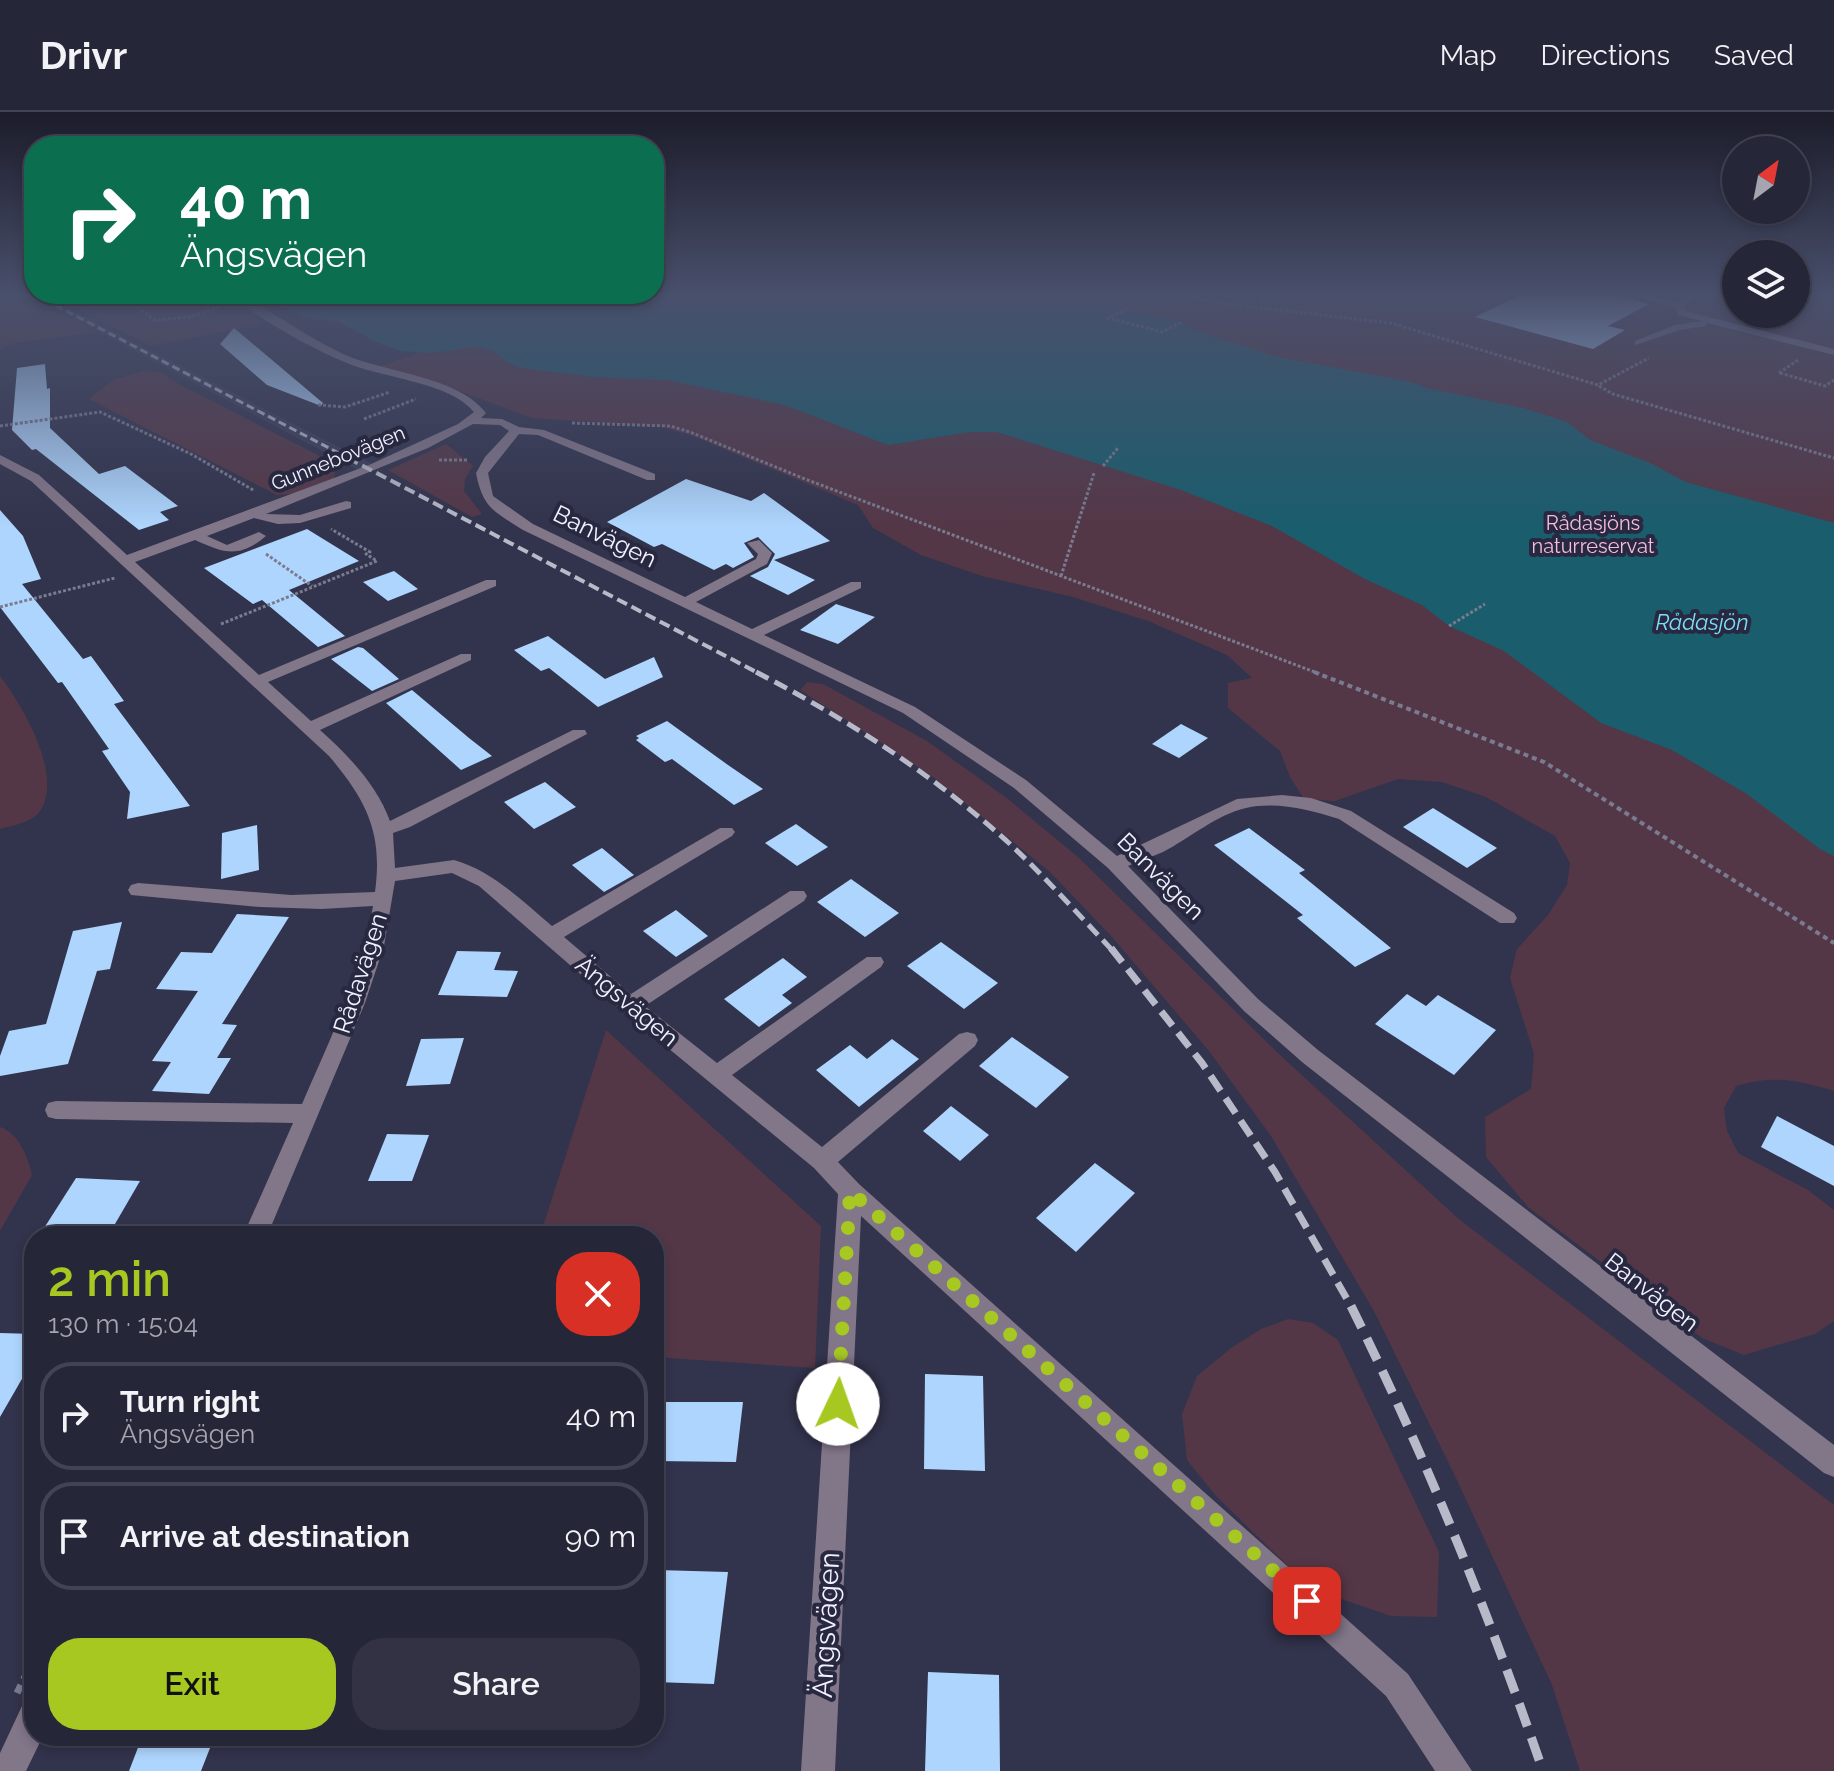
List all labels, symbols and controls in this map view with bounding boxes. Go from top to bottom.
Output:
text: Drivr [40,33,127,78]
text: Map [1440,39,1497,72]
text: Directions [1541,39,1670,72]
text: Saved [1714,39,1794,72]
north arrow [1722,136,1810,224]
map controls [1722,136,1810,328]
text: 40 m [180,166,312,232]
icon: right [48,168,152,272]
text: Ängsvägen [180,233,367,275]
button: layers [1722,240,1810,328]
street label: Gunnebovägen [268,420,408,496]
street label: Banvägen [549,499,661,573]
park label: Rådasjöns naturreservat [1532,511,1655,558]
water label: Rådasjön [1655,609,1749,635]
street label: Banvägen [1111,826,1211,926]
street label: Rådavägen [327,909,393,1037]
street label: Ängsvägen [570,950,684,1052]
street label: Banvägen [1599,1246,1705,1338]
text: 2 min [48,1251,171,1307]
button: close [556,1252,640,1336]
text: 130 m · 15:04 [48,1309,198,1339]
position arrow [796,1362,880,1446]
text: Turn right [120,1384,260,1419]
icon: right [52,1394,96,1438]
text: 40 m [566,1399,636,1434]
text: Ängsvägen [120,1419,255,1449]
icon: arrive [52,1514,96,1558]
text: Arrive at destination [120,1519,410,1554]
text: 90 m [565,1519,636,1554]
street label: Ängsvägen [806,1551,846,1699]
pin [1273,1567,1341,1635]
icon: arrive [1285,1579,1329,1623]
button: Exit [48,1638,336,1730]
button: Share [352,1638,640,1730]

